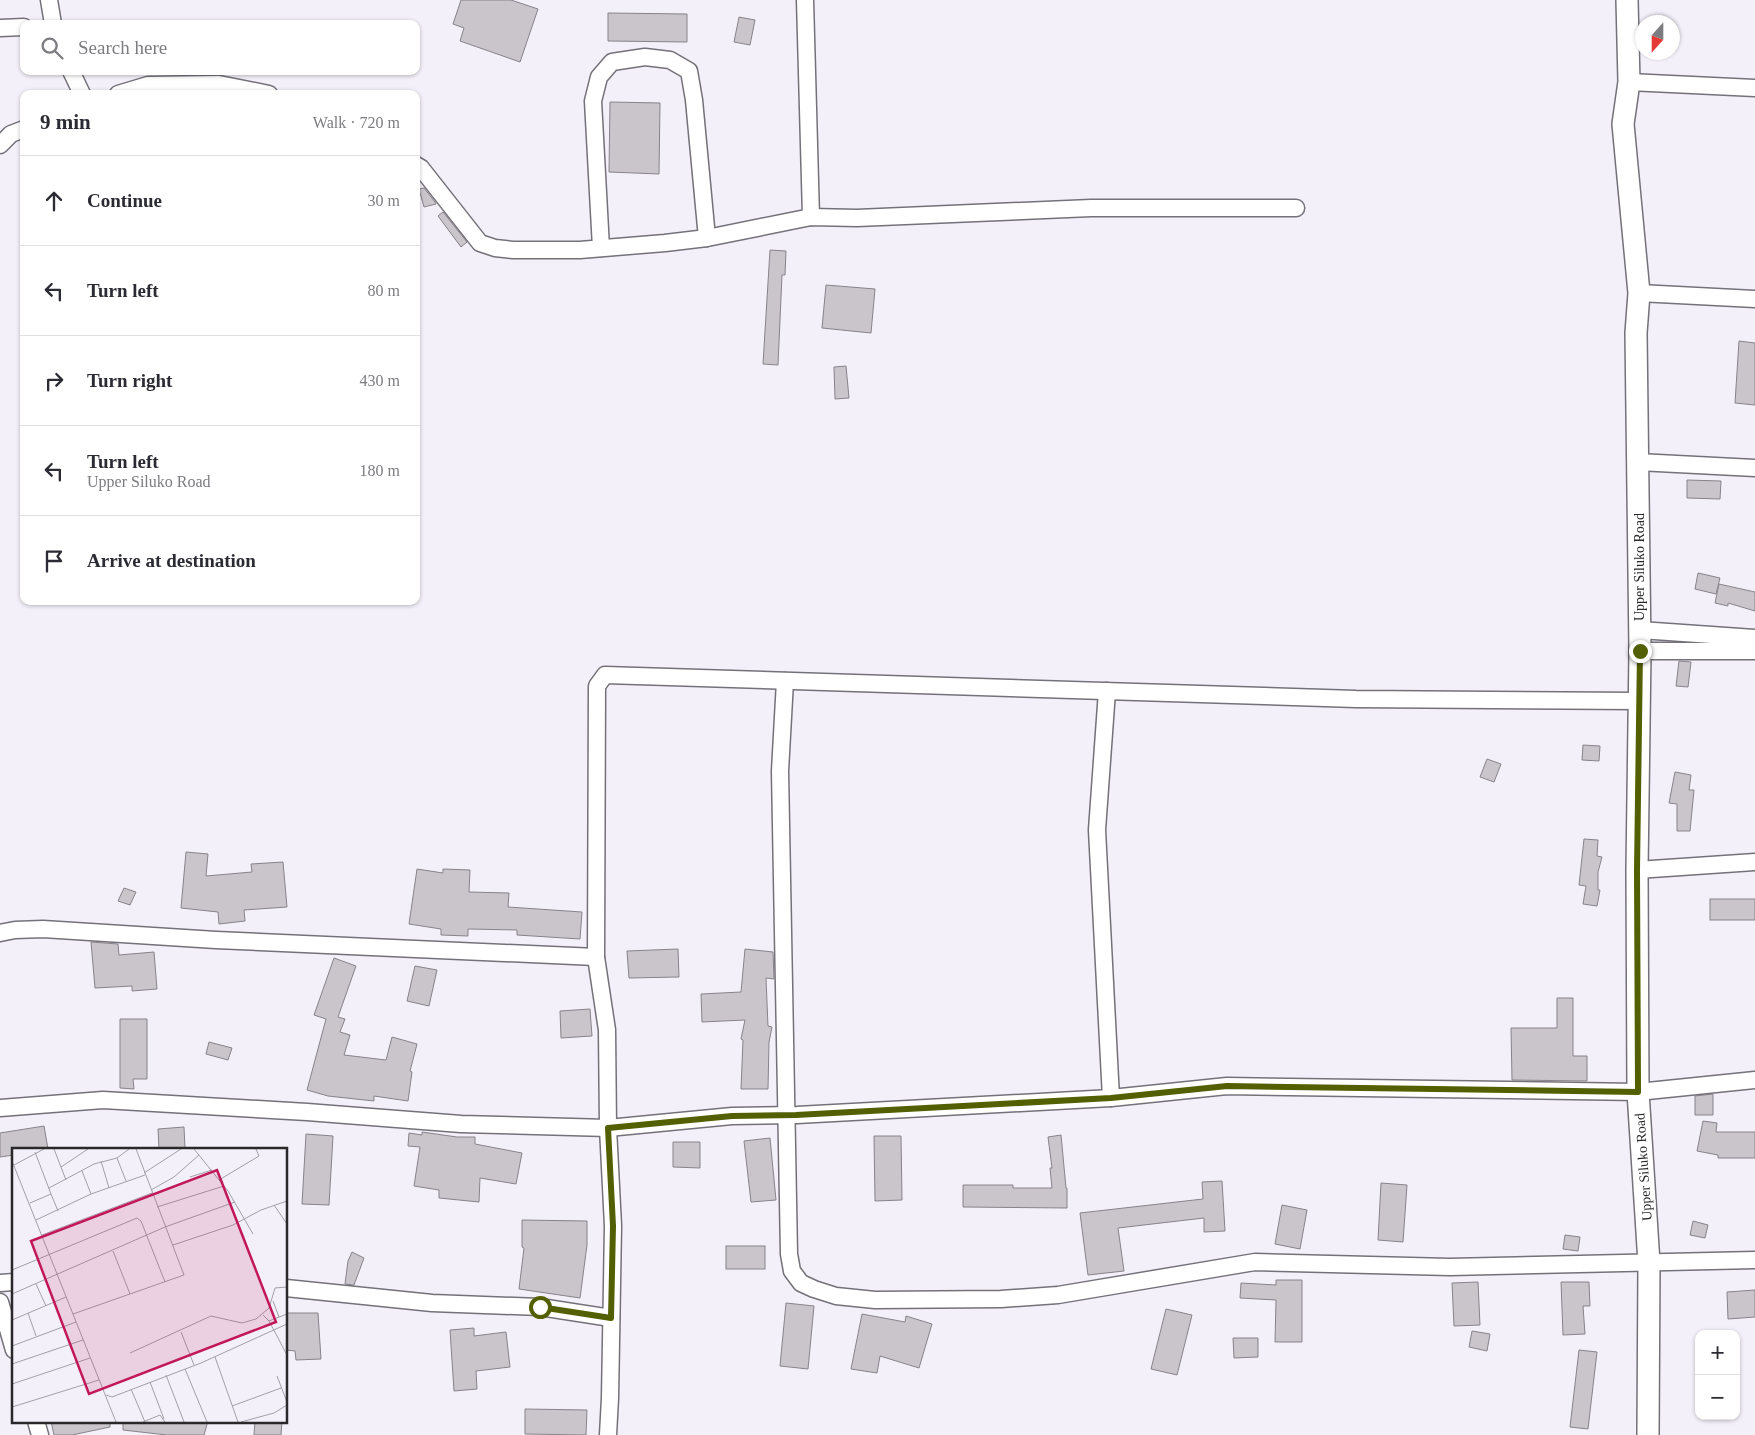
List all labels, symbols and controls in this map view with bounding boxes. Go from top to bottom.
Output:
north arrow [1635,15,1680,60]
search box [20,20,420,75]
icon: search [38,34,66,62]
text: Search here [78,37,167,58]
text: 9 min [40,110,91,134]
text: Walk · 720 m [313,114,400,131]
icon: ahead [40,187,68,215]
text: Continue [87,190,162,211]
text: 30 m [368,192,400,209]
icon: left [40,277,68,305]
text: Turn left [87,280,159,301]
text: 80 m [368,282,400,299]
icon: right [40,367,68,395]
text: Turn right [87,370,172,391]
text: 430 m [360,372,400,389]
text: Turn left [87,451,159,472]
icon: left [40,457,68,485]
text: 180 m [360,462,400,479]
text: Upper Siluko Road [87,473,211,490]
street label: Upper Siluko Road [1632,513,1647,621]
icon: arrive [40,547,68,575]
text: Arrive at destination [87,550,256,571]
route end [1629,640,1652,663]
street label: Upper Siluko Road [1632,1113,1655,1221]
inset map [12,1148,288,1422]
route start [529,1296,552,1319]
map controls [1695,1330,1740,1420]
button: + [1695,1330,1740,1375]
button: − [1695,1375,1740,1420]

